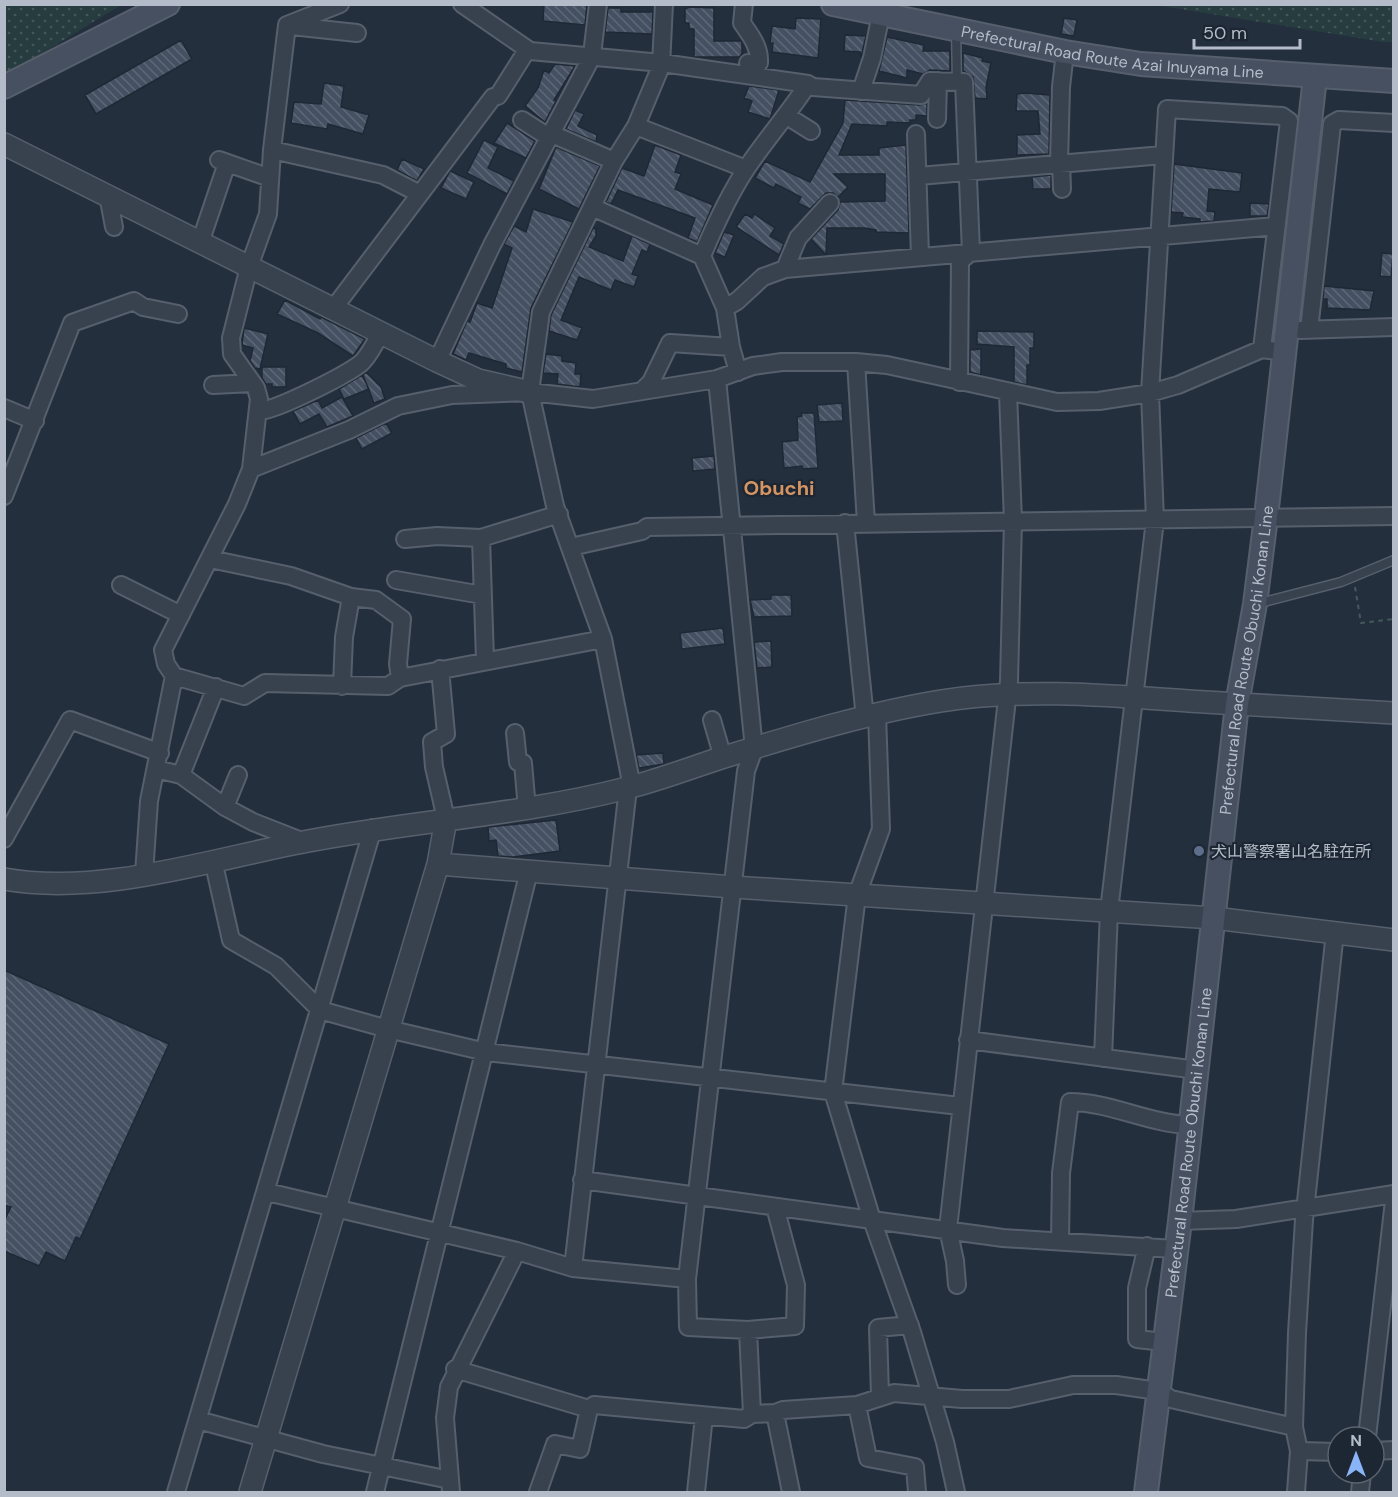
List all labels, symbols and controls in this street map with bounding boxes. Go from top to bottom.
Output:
scale bar [1194,12,1300,50]
street label: Prefectural Road Route Azai Inuyama Line [959,20,1264,83]
text: 50 m [1203,21,1247,45]
district label: Obuchi [743,475,815,501]
street label: Prefectural Road Route Obuchi Konan Line [1214,504,1278,816]
place label: 犬山警察署山名駐在所 [1211,841,1371,862]
marker: 犬山警察署山名駐在所 [1192,844,1206,858]
street label: Prefectural Road Route Obuchi Konan Line [1160,986,1216,1299]
north arrow [1326,1425,1386,1485]
text: N [1350,1430,1362,1451]

